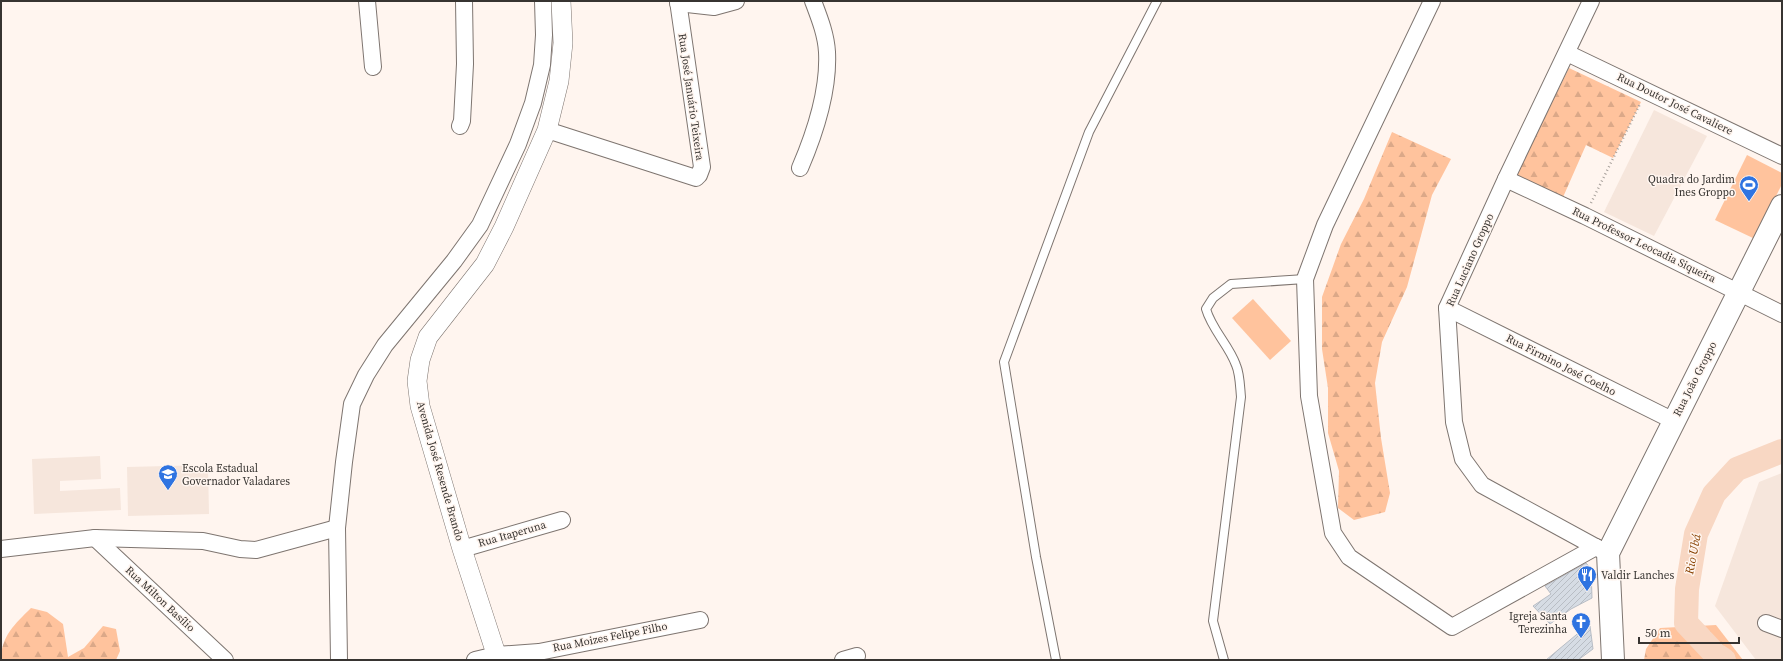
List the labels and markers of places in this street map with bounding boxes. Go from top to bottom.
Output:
place label: Quadra do Jardim Ines Groppo [1648,172,1735,200]
sports icon: Quadra do Jardim Ines Groppo [1738,174,1760,202]
place label: Escola Estadual Governador Valadares [182,461,290,489]
school or university icon: Escola Estadual Governador Valadares [157,463,179,491]
restaurant icon: Valdir Lanches [1576,564,1598,592]
place label: Valdir Lanches [1601,568,1674,583]
place label: Igreja Santa Terezinha [1509,609,1567,637]
church icon: Igreja Santa Terezinha [1570,611,1592,639]

